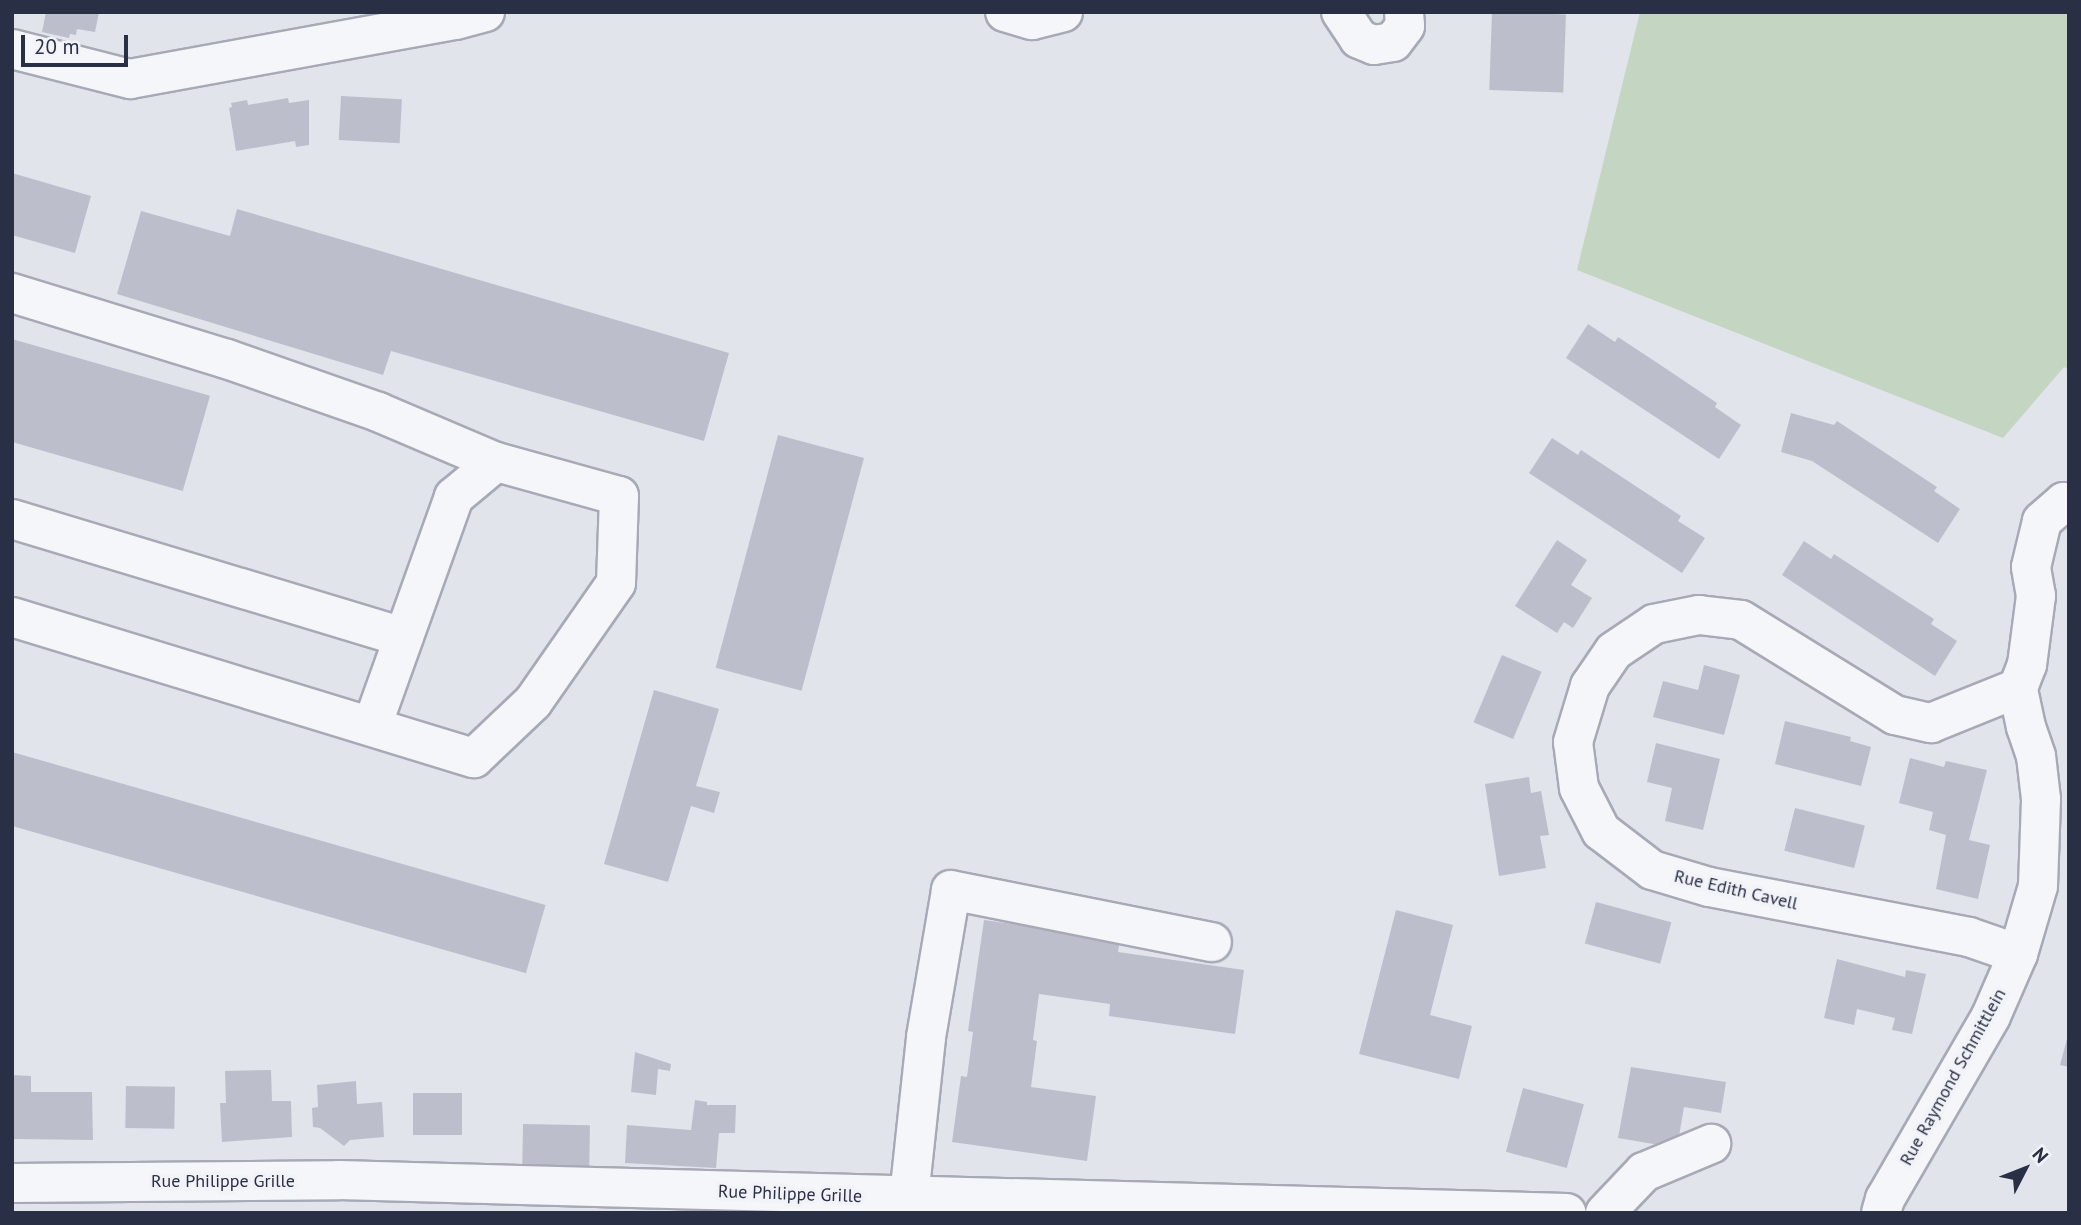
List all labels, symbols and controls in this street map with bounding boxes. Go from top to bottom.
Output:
scale bar [24,21,131,65]
text: 20 m [34,33,80,60]
street label: Rue Edith Cavell [1672,865,1800,915]
street label: Rue Raymond Schmittlein [1895,985,2011,1169]
north arrow [1990,1134,2060,1204]
text: N [2028,1142,2054,1168]
street label: Rue Philippe Grille [151,1170,295,1192]
street label: Rue Philippe Grille [718,1181,862,1207]

